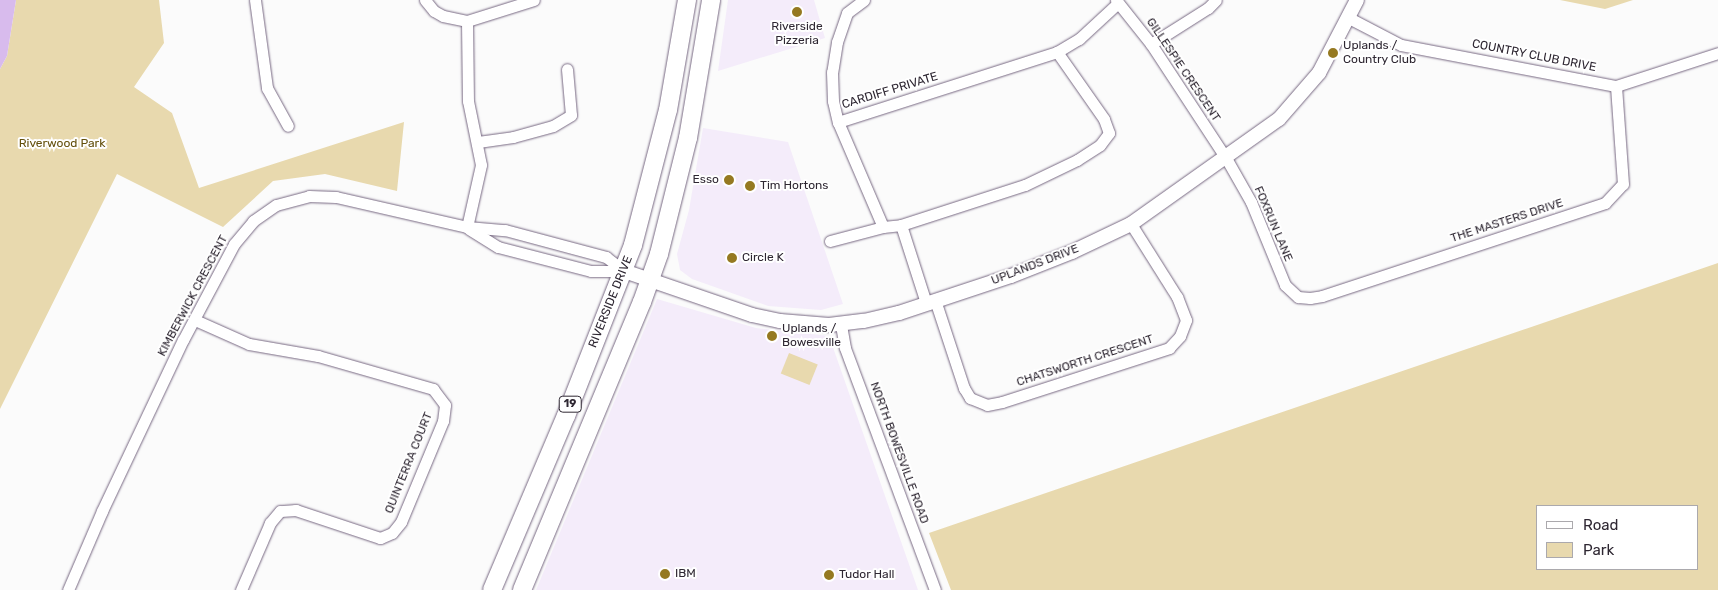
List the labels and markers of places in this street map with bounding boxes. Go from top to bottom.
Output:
marker: Riverside Pizzeria [791,6,803,18]
place label: Riverside Pizzeria [771,20,823,48]
place label: Uplands / Country Club [1343,39,1416,67]
marker: Uplands / Country Club [1327,47,1339,59]
place label: Esso [693,173,719,187]
marker: Esso [723,174,735,186]
place label: Tim Hortons [760,179,828,193]
marker: Tim Hortons [744,180,756,192]
place label: Circle K [742,251,784,265]
marker: Circle K [726,252,738,264]
place label: Uplands / Bowesville [782,322,841,350]
marker: Uplands / Bowesville [766,330,778,342]
place label: IBM [675,567,696,581]
marker: IBM [659,568,671,580]
place label: Tudor Hall [839,568,895,582]
marker: Tudor Hall [823,569,835,581]

